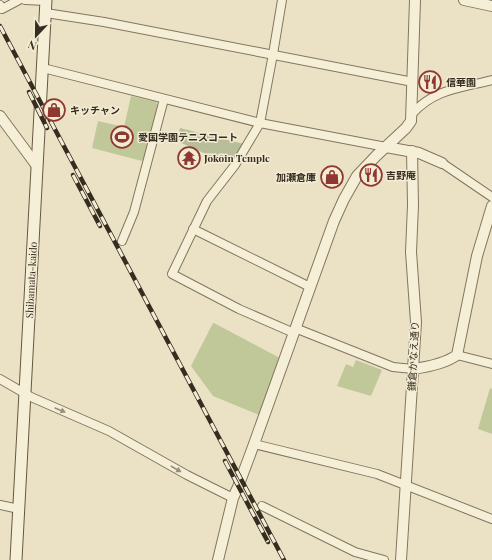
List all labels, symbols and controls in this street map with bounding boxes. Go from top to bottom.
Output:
north arrow [16,16,56,56]
text: N [26,37,39,54]
restaurant icon: 信華園 [417,69,443,95]
place label: 信華園 [446,75,476,89]
shop icon: キッチャン [41,97,67,123]
place label: キッチャン [70,103,120,117]
sports icon: 愛国学園テニスコート [109,124,135,150]
place label: 愛国学園テニスコート [138,130,238,144]
temple icon: Jōkōin Temple [176,145,202,171]
place label: Jōkōin Temple [203,151,270,165]
restaurant icon: 吉野庵 [358,162,384,188]
shop icon: 加瀬倉庫 [319,164,345,190]
place label: 吉野庵 [386,168,416,182]
place label: 加瀬倉庫 [276,170,316,184]
street label: Shibamata-kaido [22,241,40,319]
street label: 鎌倉かなえ通り [404,321,422,391]
one-way arrow [55,407,67,413]
one-way arrow [170,465,182,472]

